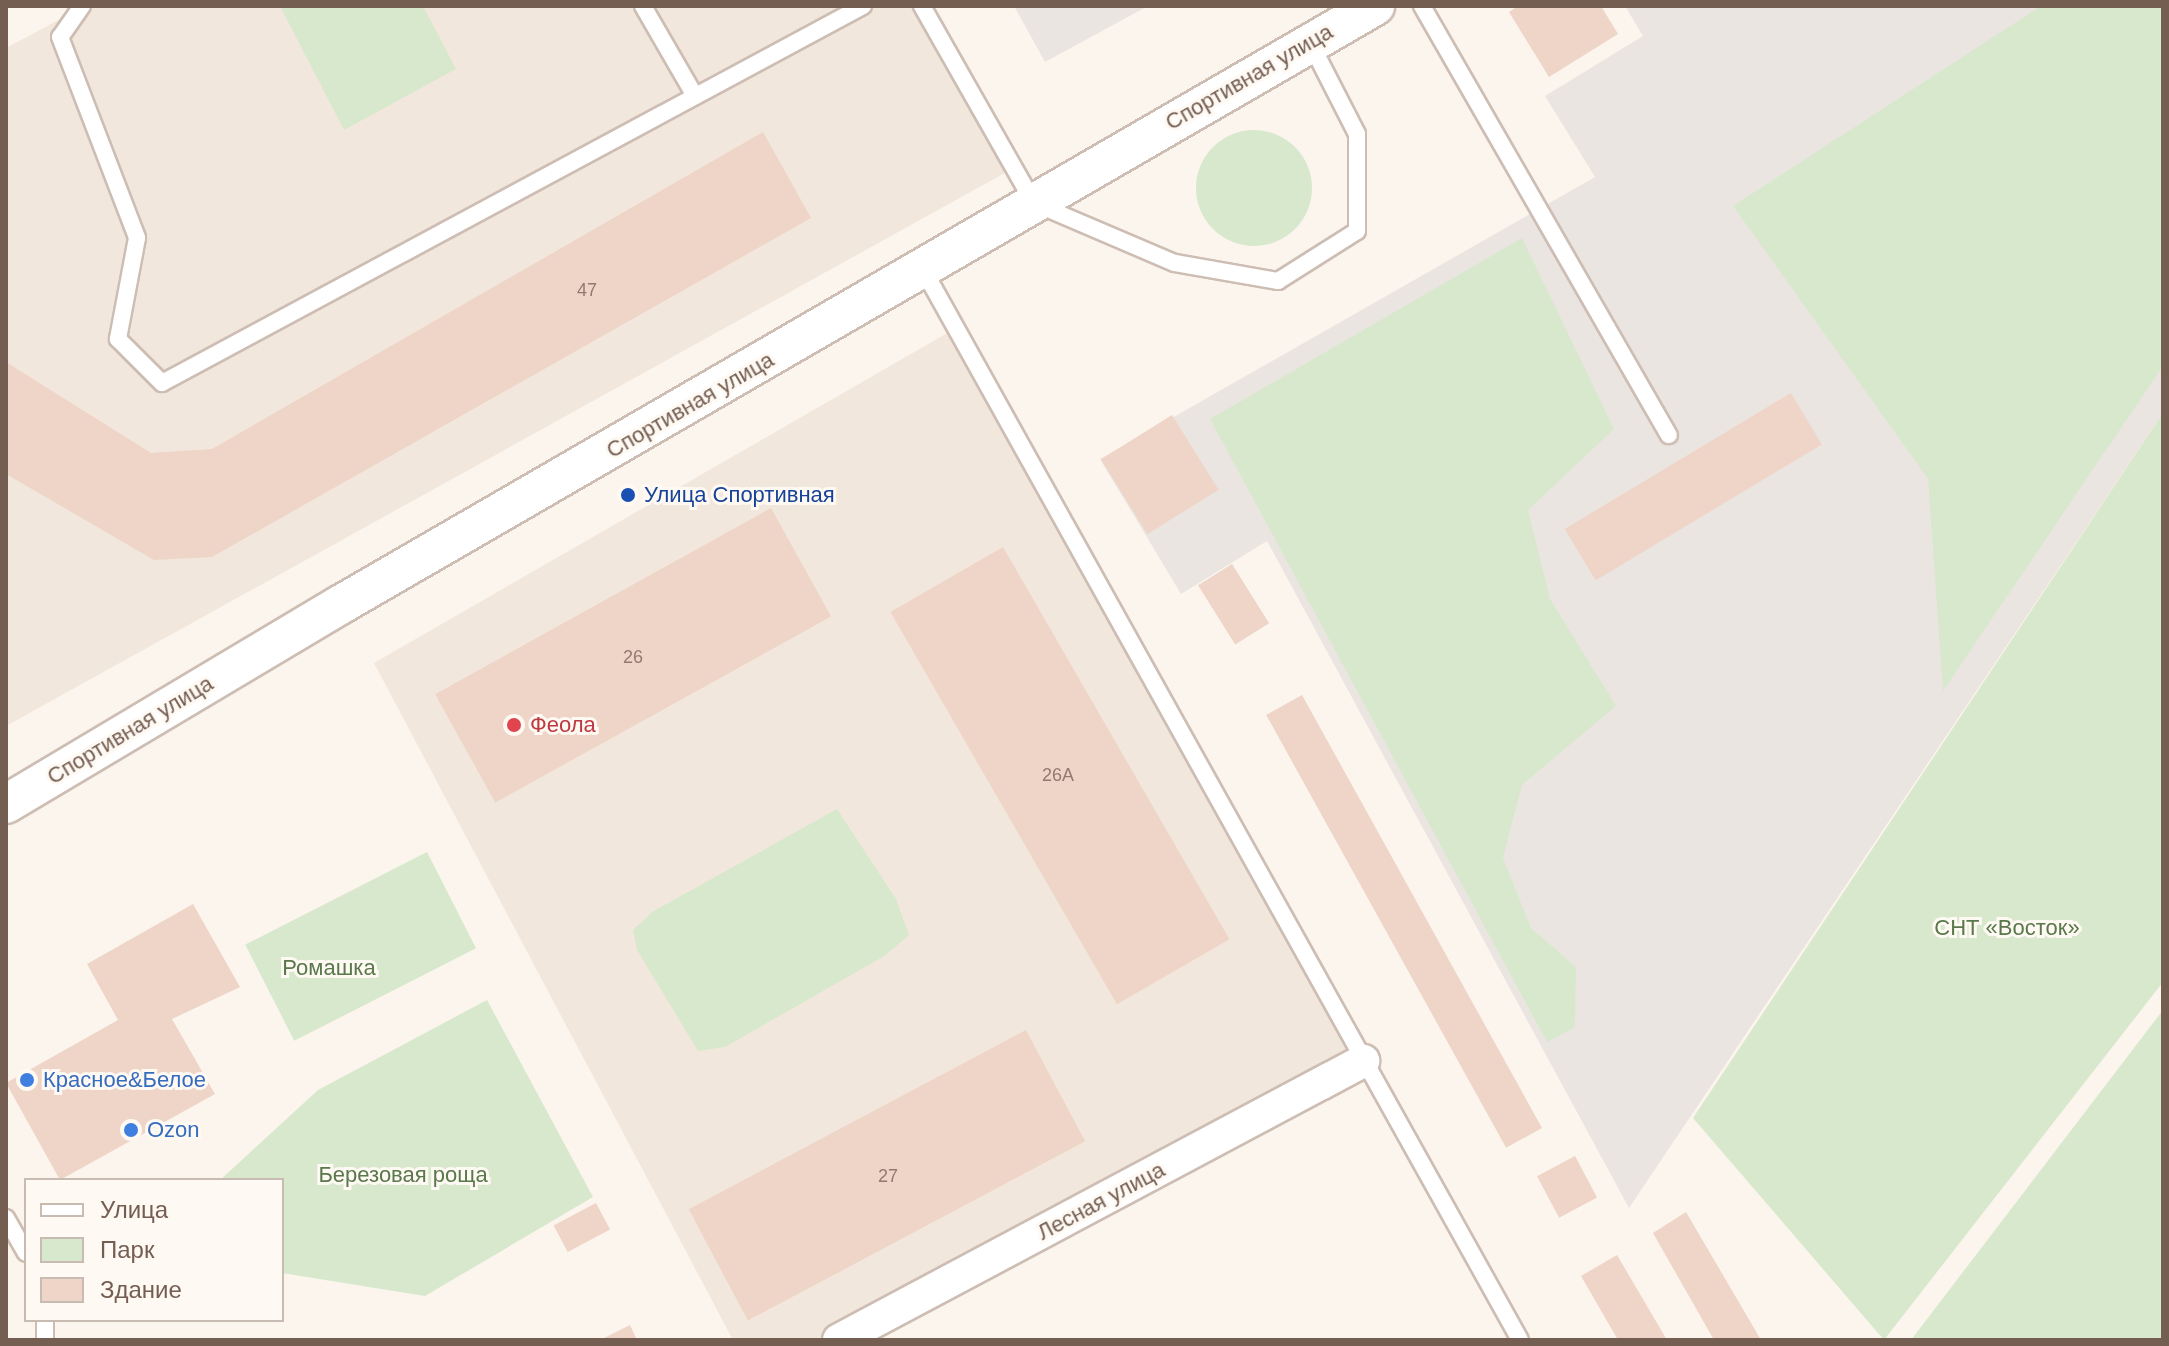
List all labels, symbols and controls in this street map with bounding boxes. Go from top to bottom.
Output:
street label: Спортивная улица [1161,18,1337,136]
house number: 47 [577,279,597,301]
street label: Спортивная улица [602,346,778,464]
place label: Улица Спортивная [644,482,835,508]
marker: Улица Спортивная [619,486,637,504]
house number: 26 [623,646,643,668]
street label: Спортивная улица [42,670,218,790]
place label: Феола [530,712,596,738]
marker: Феола [505,716,523,734]
house number: 26А [1042,764,1074,786]
park label: СНТ «Восток» [1934,915,2080,941]
park label: Ромашка [282,955,376,981]
place label: Красное&Белое [43,1067,206,1093]
marker: Красное&Белое [18,1071,36,1089]
place label: Ozon [147,1117,200,1143]
marker: Ozon [122,1121,140,1139]
street label: Лесная улица [1033,1156,1169,1246]
park label: Березовая роща [318,1162,488,1188]
house number: 27 [878,1165,898,1187]
legend [24,1178,284,1322]
text: Улица [100,1196,168,1223]
text: Парк [100,1236,154,1263]
text: Здание [100,1276,182,1303]

